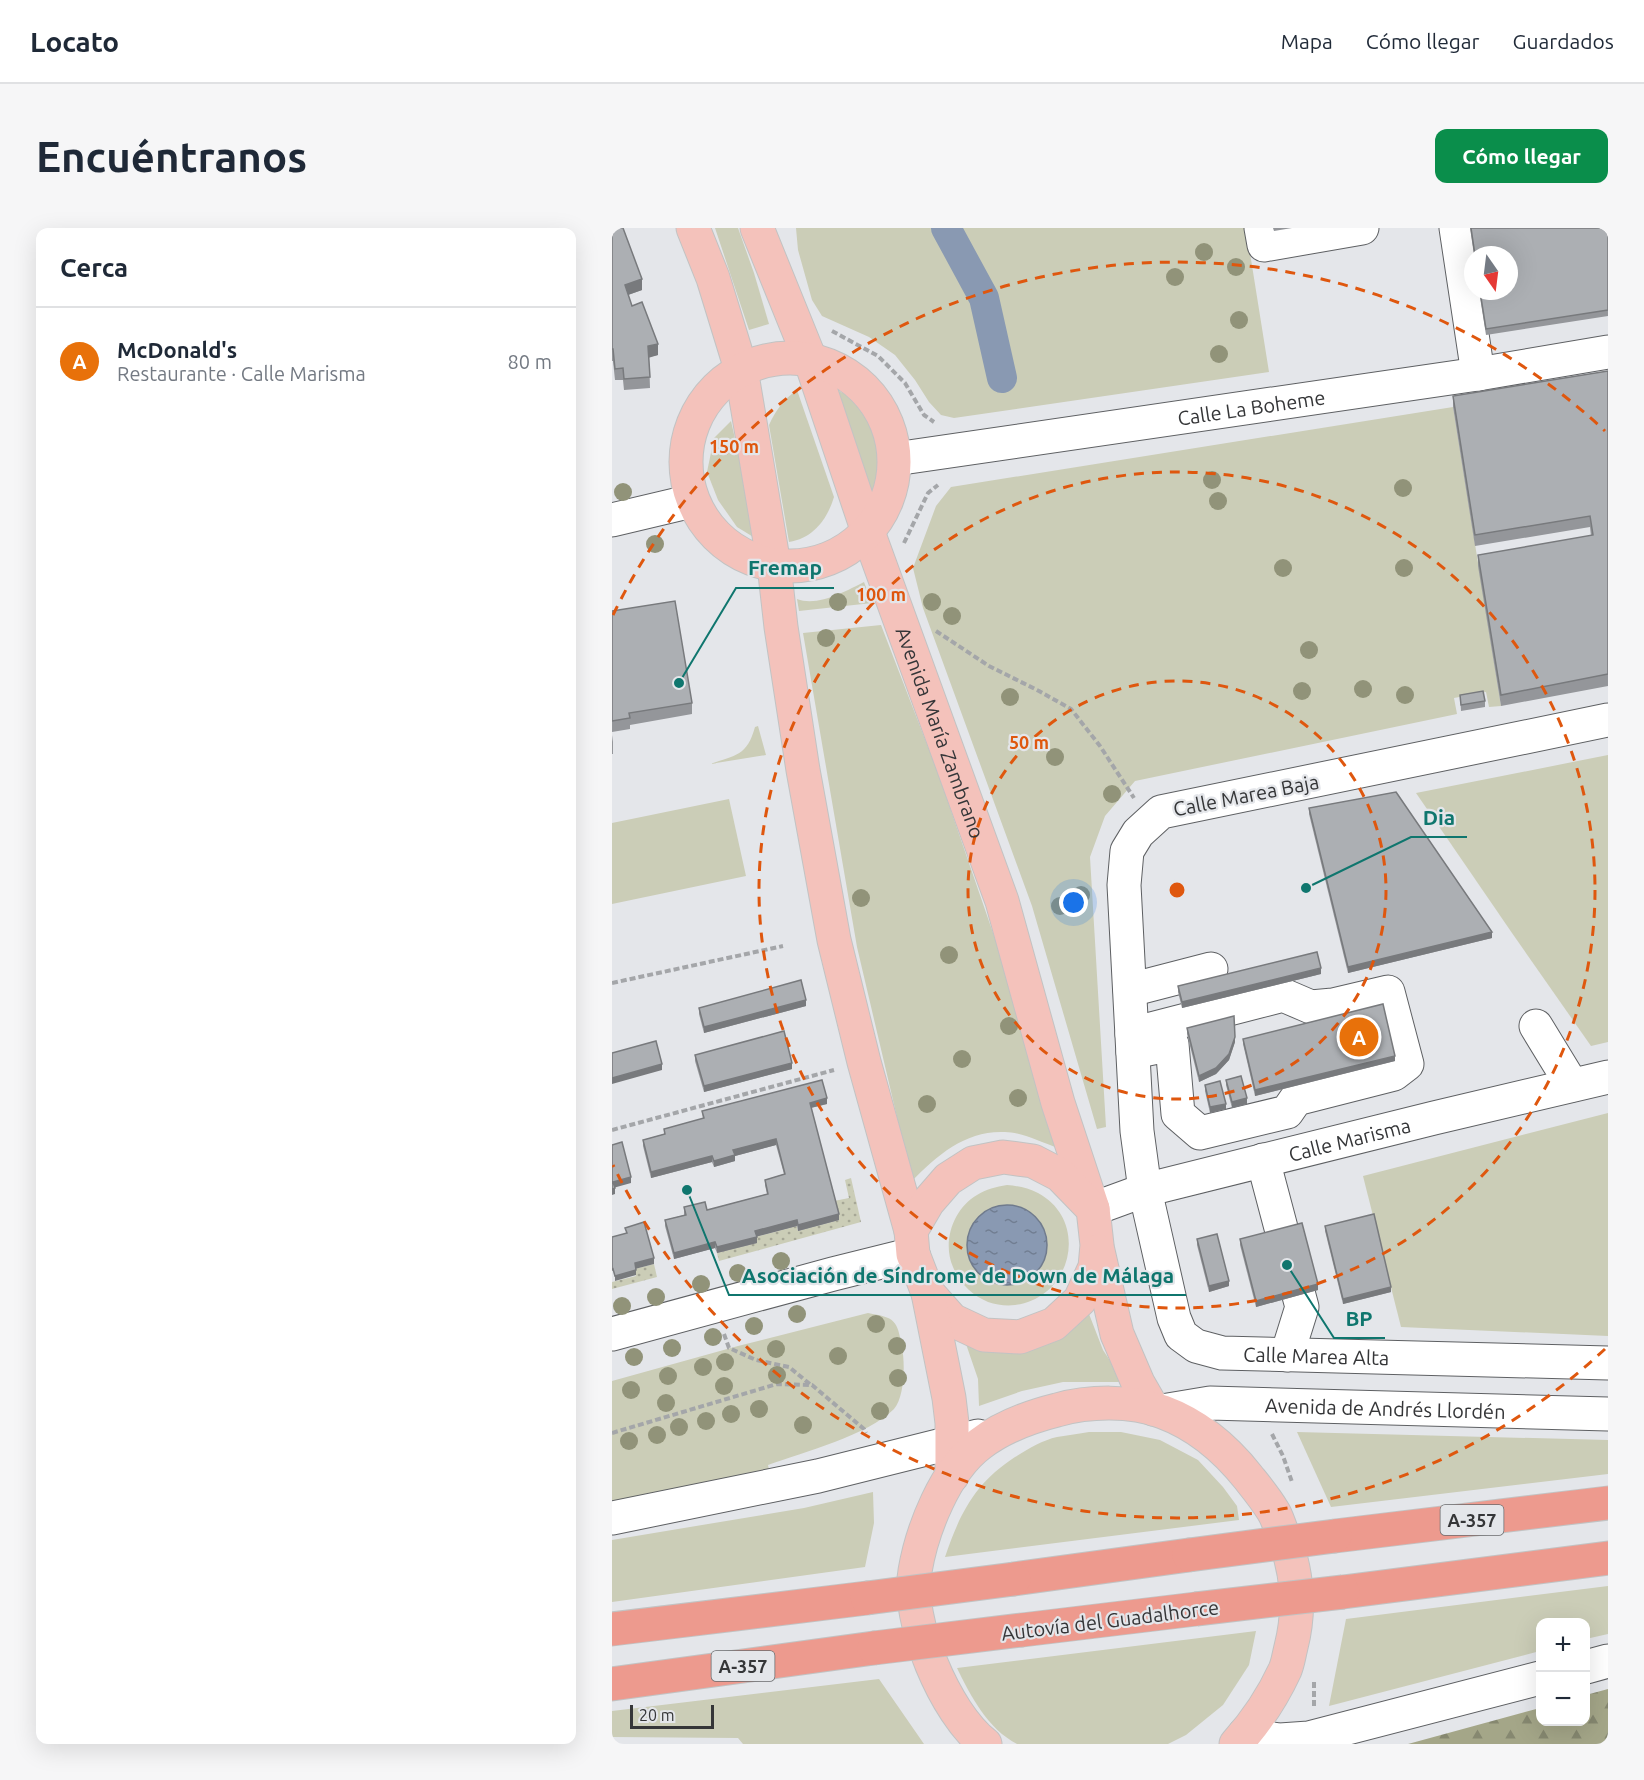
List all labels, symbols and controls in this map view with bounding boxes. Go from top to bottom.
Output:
text: Locato [30,26,119,57]
text: Mapa [1281,29,1333,53]
text: Cómo llegar [1366,29,1480,53]
text: Guardados [1513,29,1614,53]
button: Cómo llegar [1435,129,1608,183]
text: Encuéntranos [36,133,307,180]
north arrow [1464,246,1518,300]
text: Cerca [60,253,128,282]
text: McDonald's [117,337,237,362]
text: A [72,350,87,373]
text: 80 m [508,350,552,373]
text: Restaurante · Calle Marisma [117,362,366,385]
street label: Calle La Boheme [1176,385,1327,429]
text: 150 m [709,436,759,456]
callout: Fremap [736,549,834,588]
text: Fremap [748,555,822,579]
text: 100 m [856,584,906,604]
street label: Avenida María Zambrano [892,624,990,841]
text: 50 m [1009,732,1049,752]
street label: Calle Marea Baja [1171,770,1321,820]
callout: Dia [1411,798,1467,837]
text: Dia [1423,805,1455,829]
centre of rings [1167,880,1187,900]
your location [1059,888,1088,917]
pin: A [1340,1014,1378,1060]
street label: Calle Marisma [1286,1113,1413,1165]
callout: Asociación de Síndrome de Down de Málaga [729,1256,1186,1295]
text: Asociación de Síndrome de Down de Málaga [742,1263,1174,1287]
callout: BP [1334,1299,1385,1338]
text: BP [1345,1306,1373,1330]
street label: Calle Marea Alta [1243,1342,1390,1369]
street label: Avenida de Andrés Llordén [1265,1393,1506,1423]
road number: A-357 [1440,1505,1504,1535]
street label: Autovía del Guadalhorce [1000,1595,1220,1645]
map controls [1536,1618,1590,1726]
button: + [1536,1618,1590,1672]
road number: A-357 [712,1651,774,1681]
button: − [1536,1672,1590,1726]
scale bar [630,1702,714,1730]
text: 20 m [639,1706,675,1724]

